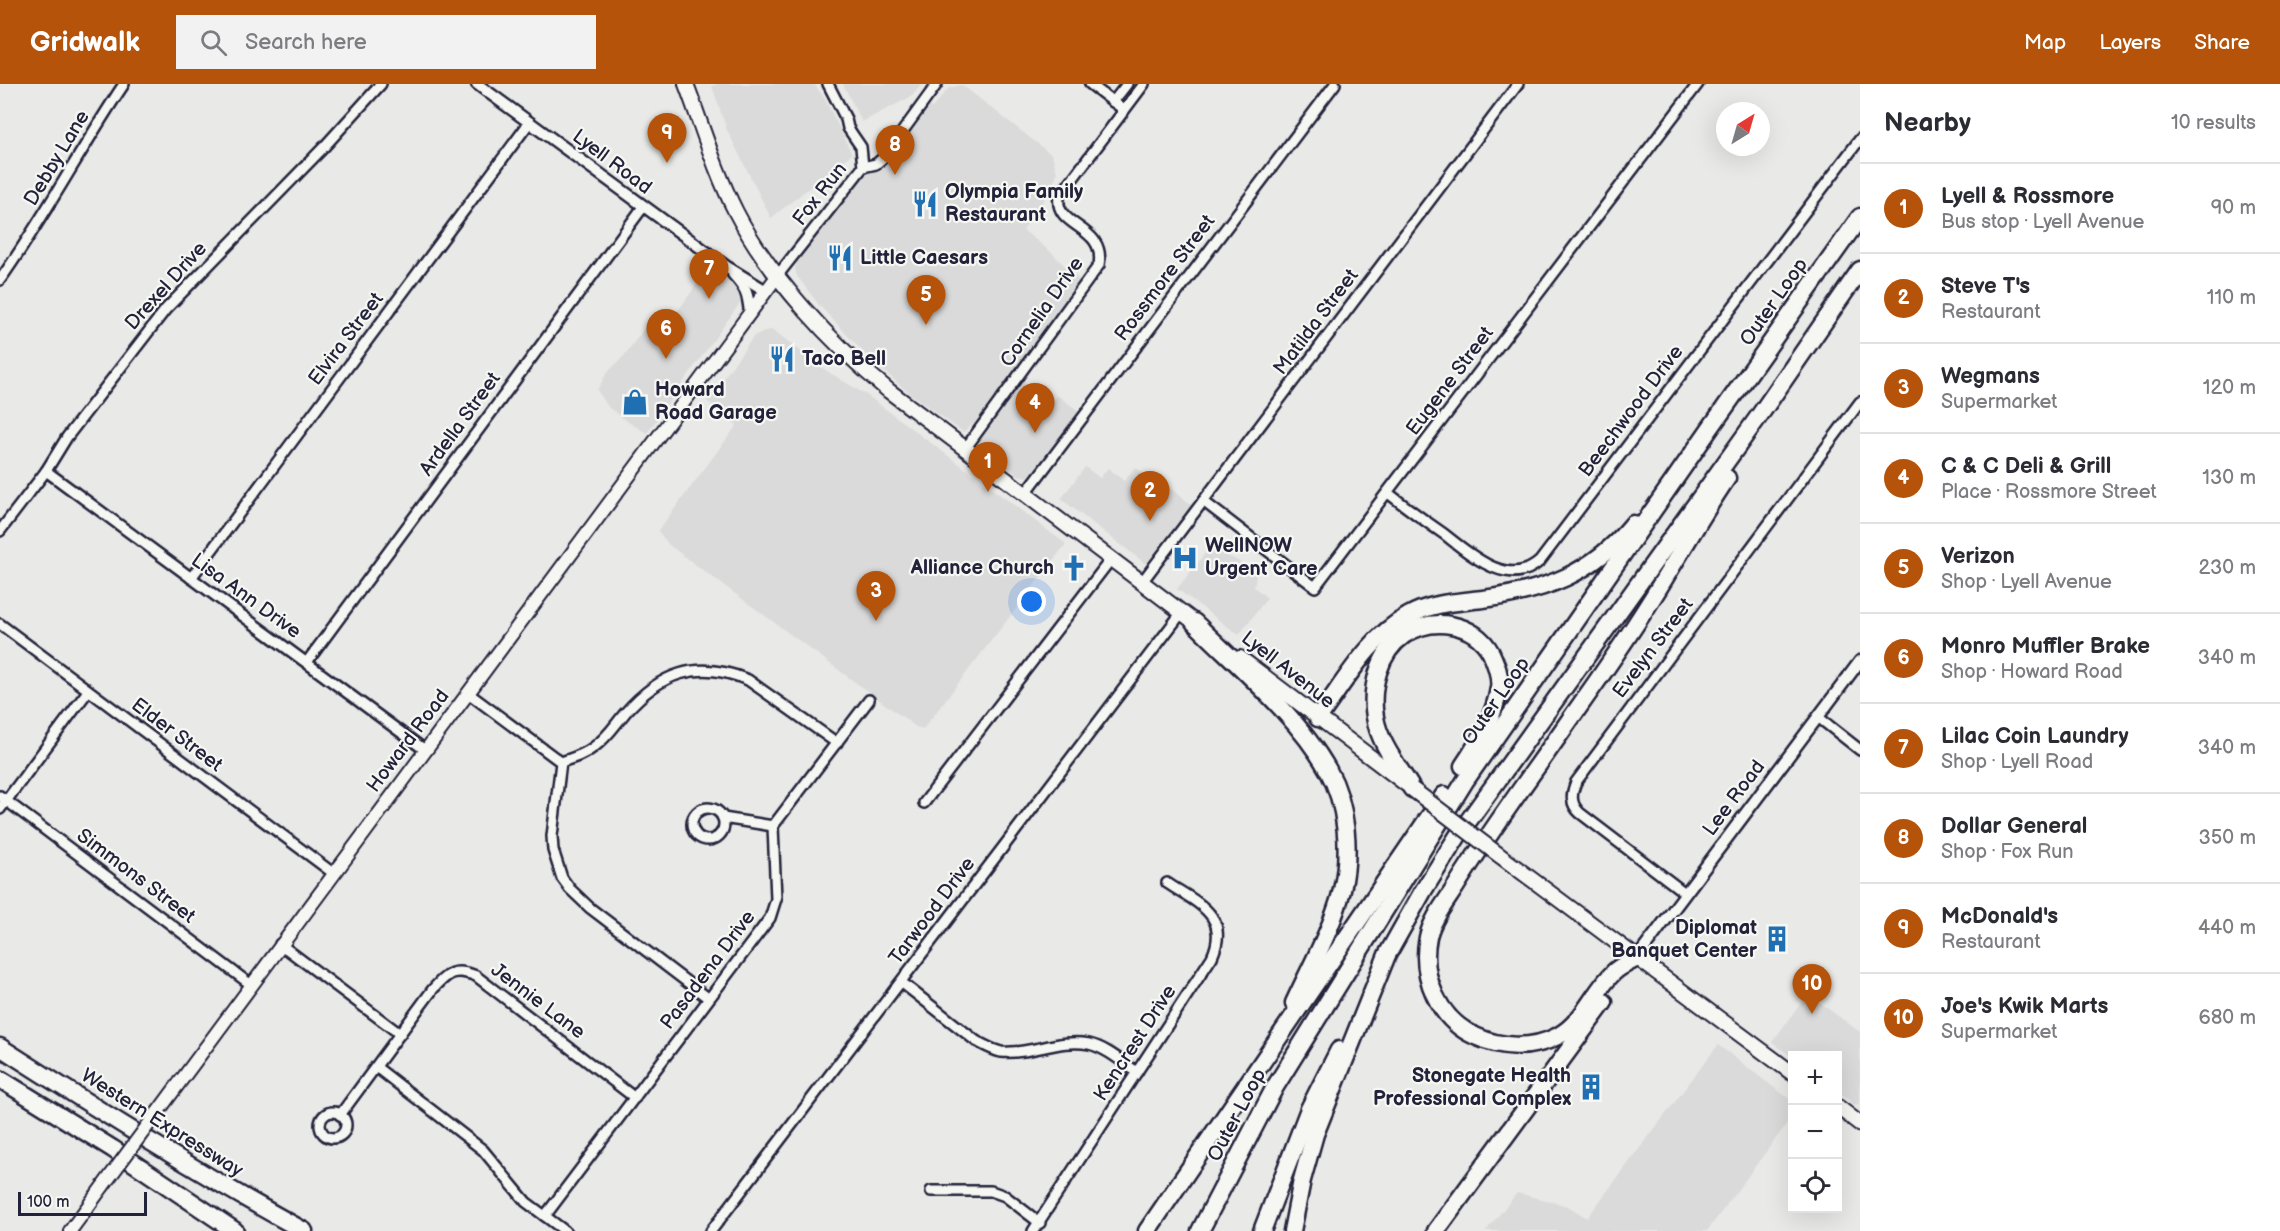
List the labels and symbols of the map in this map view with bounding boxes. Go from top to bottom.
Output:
north arrow [1716,102,1770,156]
street label: Debby Lane [19,106,95,210]
pin: 9 [648,113,686,163]
street label: Lyell Road [568,124,656,200]
pin: 8 [876,126,914,175]
street label: Fox Run [788,158,852,230]
place label: Olympia Family Restaurant [945,180,1084,227]
restaurant icon: Olympia Family Restaurant [910,189,940,219]
street label: Rossmore Street [1110,210,1220,346]
street label: Drexel Drive [120,237,212,335]
restaurant icon: Little Caesars [825,243,855,273]
place label: Little Caesars [860,246,988,270]
pin: 7 [690,250,728,299]
street label: Cornelia Drive [995,252,1089,372]
street label: Outer Loop [1735,253,1813,351]
street label: Matilda Street [1268,264,1364,380]
pin: 5 [906,276,946,325]
street label: Elvira Street [303,288,389,390]
pin: 6 [646,310,686,359]
street label: Eugene Street [1401,322,1499,440]
street label: Beechwood Drive [1574,340,1688,482]
restaurant icon: Taco Bell [767,344,797,374]
place label: Taco Bell [802,347,886,371]
street label: Ardella Street [414,367,506,481]
place label: Howard Road Garage [655,378,777,425]
pin: 4 [1016,384,1054,433]
shop icon: Howard Road Garage [620,387,650,417]
pin: 1 [968,442,1008,492]
pin: 2 [1130,472,1170,521]
place label: WellNOW Urgent Care [1205,534,1318,581]
hospital icon: WellNOW Urgent Care [1170,543,1200,573]
street label: Lisa Ann Drive [186,548,306,644]
church icon: Alliance Church [1059,553,1089,583]
place label: Alliance Church [910,556,1054,580]
pin: 3 [856,572,896,621]
your location [1017,587,1046,616]
street label: Evelyn Street [1608,593,1698,703]
street label: Lyell Avenue [1237,626,1340,714]
street label: Outer Loop [1457,652,1535,750]
street label: Howard Road [362,685,454,797]
street label: Elder Street [127,693,227,777]
street label: Lee Road [1698,755,1770,841]
street label: Simmons Street [72,824,200,928]
street label: Tarwood Drive [884,852,980,969]
street label: Pasadena Drive [655,906,761,1034]
place label: Diplomat Banquet Center [1611,916,1758,963]
building icon: Diplomat Banquet Center [1762,924,1792,954]
street label: Jennie Lane [486,958,590,1044]
pin: 10 [1792,964,1832,1014]
street label: Kencrest Drive [1089,980,1182,1106]
street label: Western Expressway [77,1063,247,1183]
place label: Stonegate Health Professional Complex [1373,1064,1571,1111]
street label: Outer Loop [1203,1065,1271,1165]
building icon: Stonegate Health Professional Complex [1576,1072,1606,1102]
scale bar [18,1189,147,1216]

